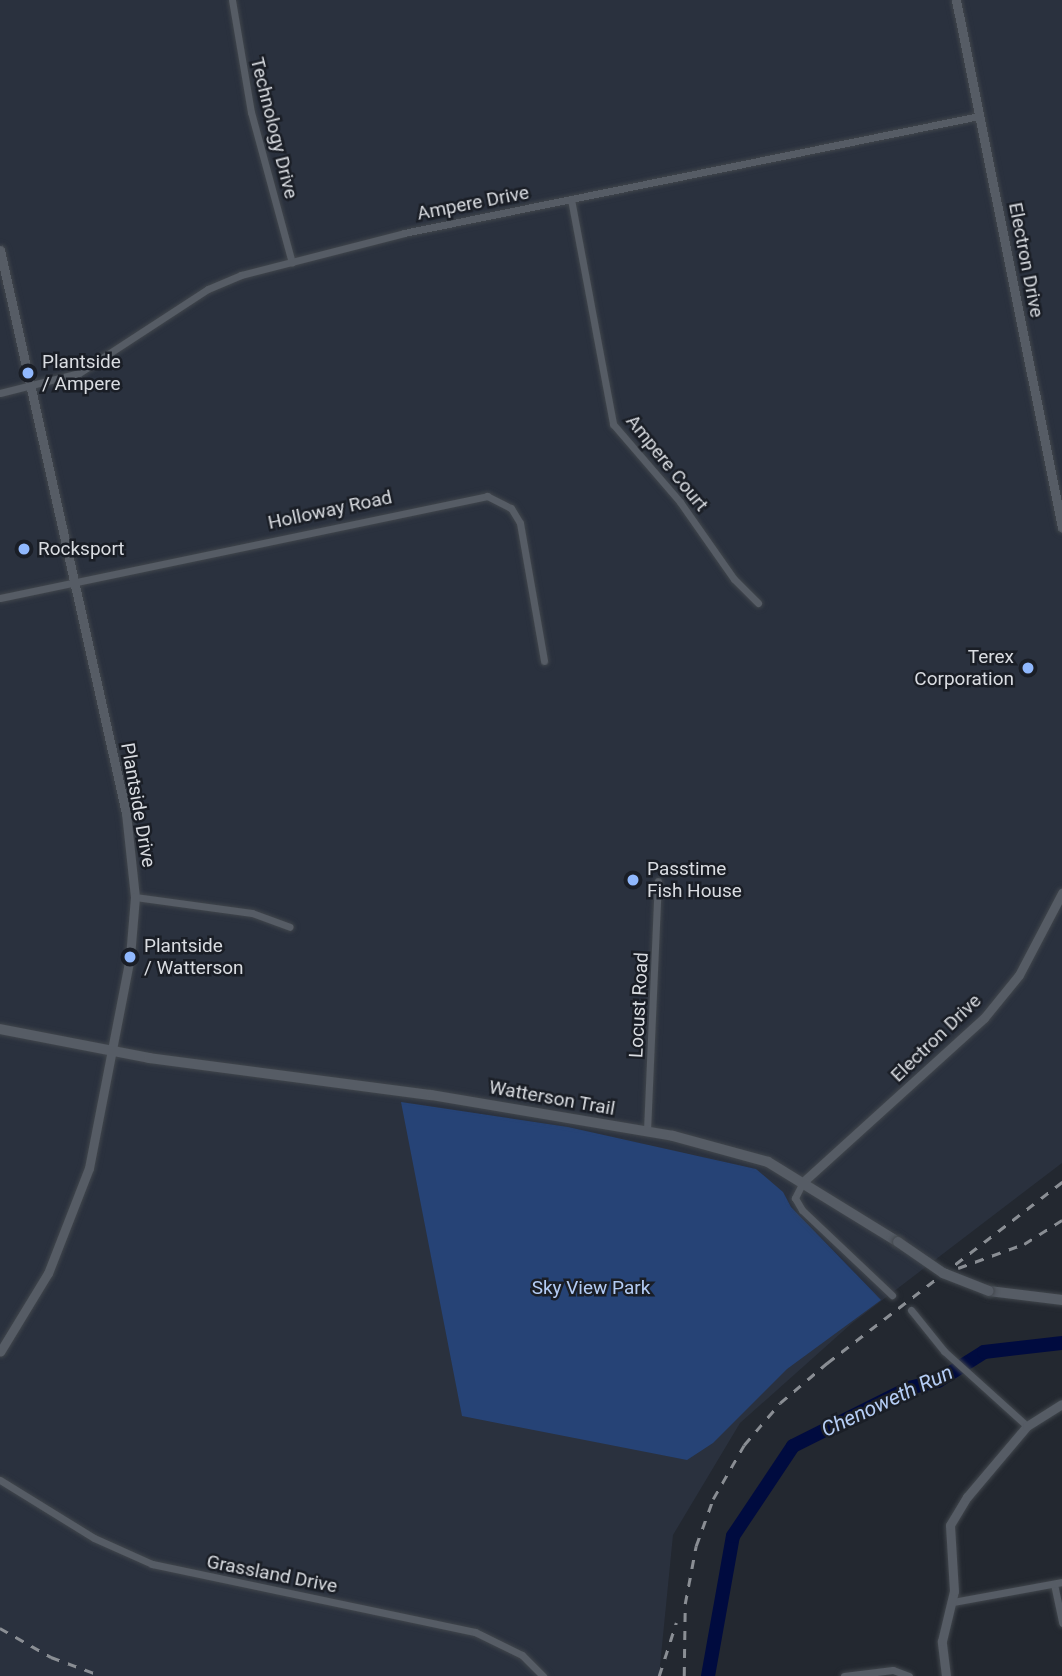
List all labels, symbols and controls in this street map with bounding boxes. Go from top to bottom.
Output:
street label: Technology Drive [245,55,303,201]
street label: Ampere Drive [415,181,531,225]
street label: Electron Drive [1004,201,1048,319]
place label: Plantside / Ampere [42,351,121,395]
marker: Plantside / Ampere [20,365,36,381]
street label: Ampere Court [621,410,713,516]
street label: Holloway Road [266,486,394,534]
place label: Rocksport [38,538,125,560]
marker: Rocksport [16,541,32,557]
place label: Terex Corporation [914,646,1014,690]
marker: Terex Corporation [1020,660,1036,676]
street label: Plantside Drive [116,741,160,869]
place label: Passtime Fish House [647,858,742,902]
marker: Passtime Fish House [625,872,641,888]
place label: Plantside / Watterson [144,935,244,979]
marker: Plantside / Watterson [122,949,138,965]
street label: Locust Road [625,952,653,1058]
street label: Electron Drive [886,989,986,1087]
street label: Watterson Trail [487,1076,617,1120]
park label: Sky View Park [532,1277,650,1299]
water label: Chenoweth Run [817,1360,957,1442]
street label: Grassland Drive [205,1550,339,1598]

